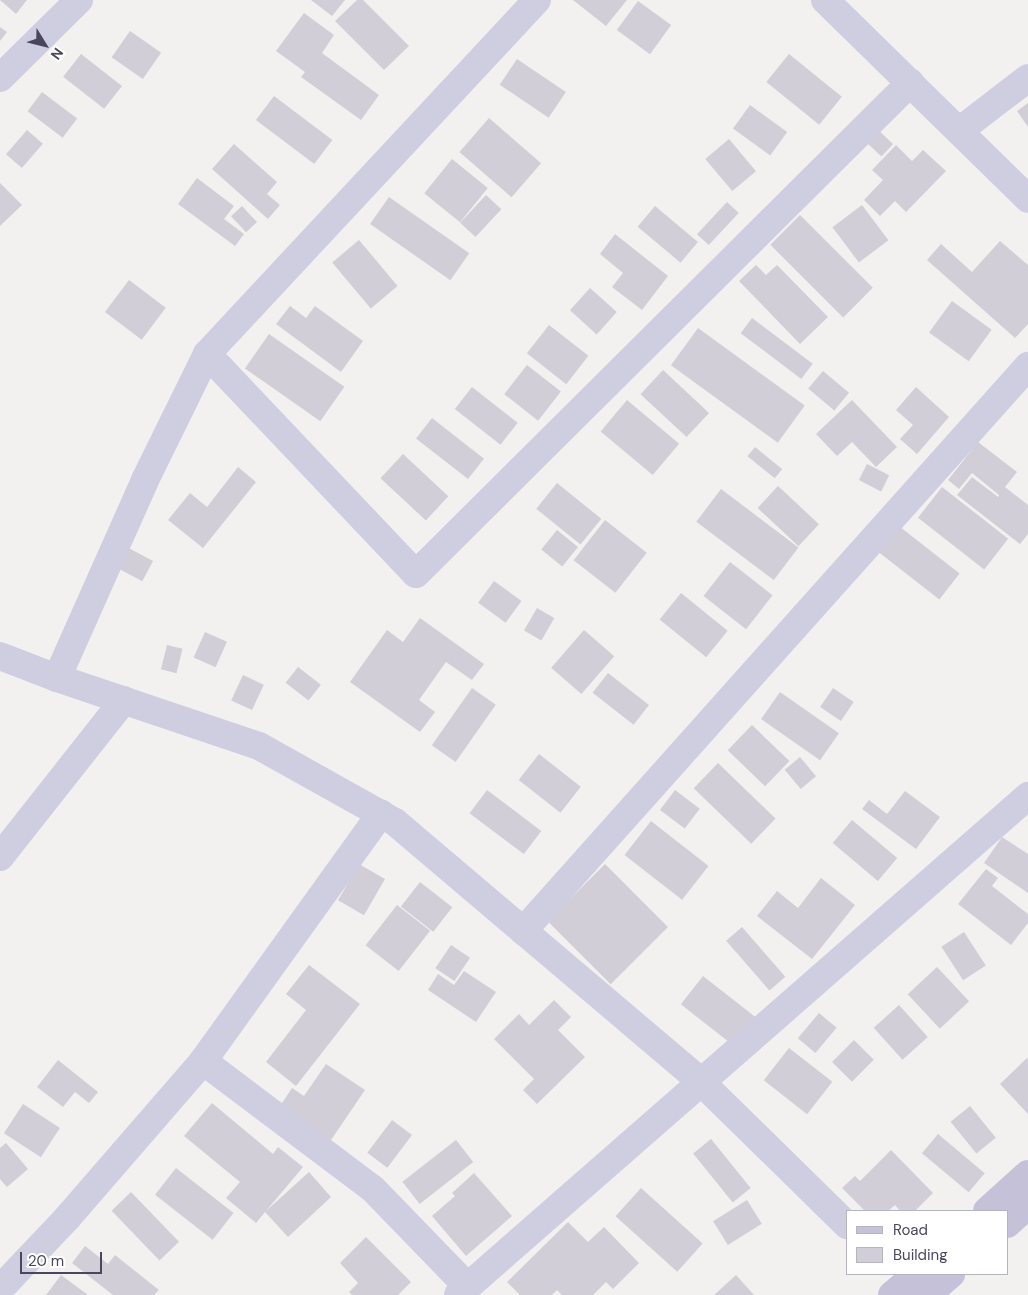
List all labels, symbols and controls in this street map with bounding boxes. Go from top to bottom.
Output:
north arrow [20,20,70,70]
text: N [47,44,67,63]
legend [846,1210,1008,1275]
text: Road [893,1220,928,1240]
scale bar [22,1242,105,1274]
text: Building [893,1245,948,1265]
text: 20 m [28,1251,64,1271]

